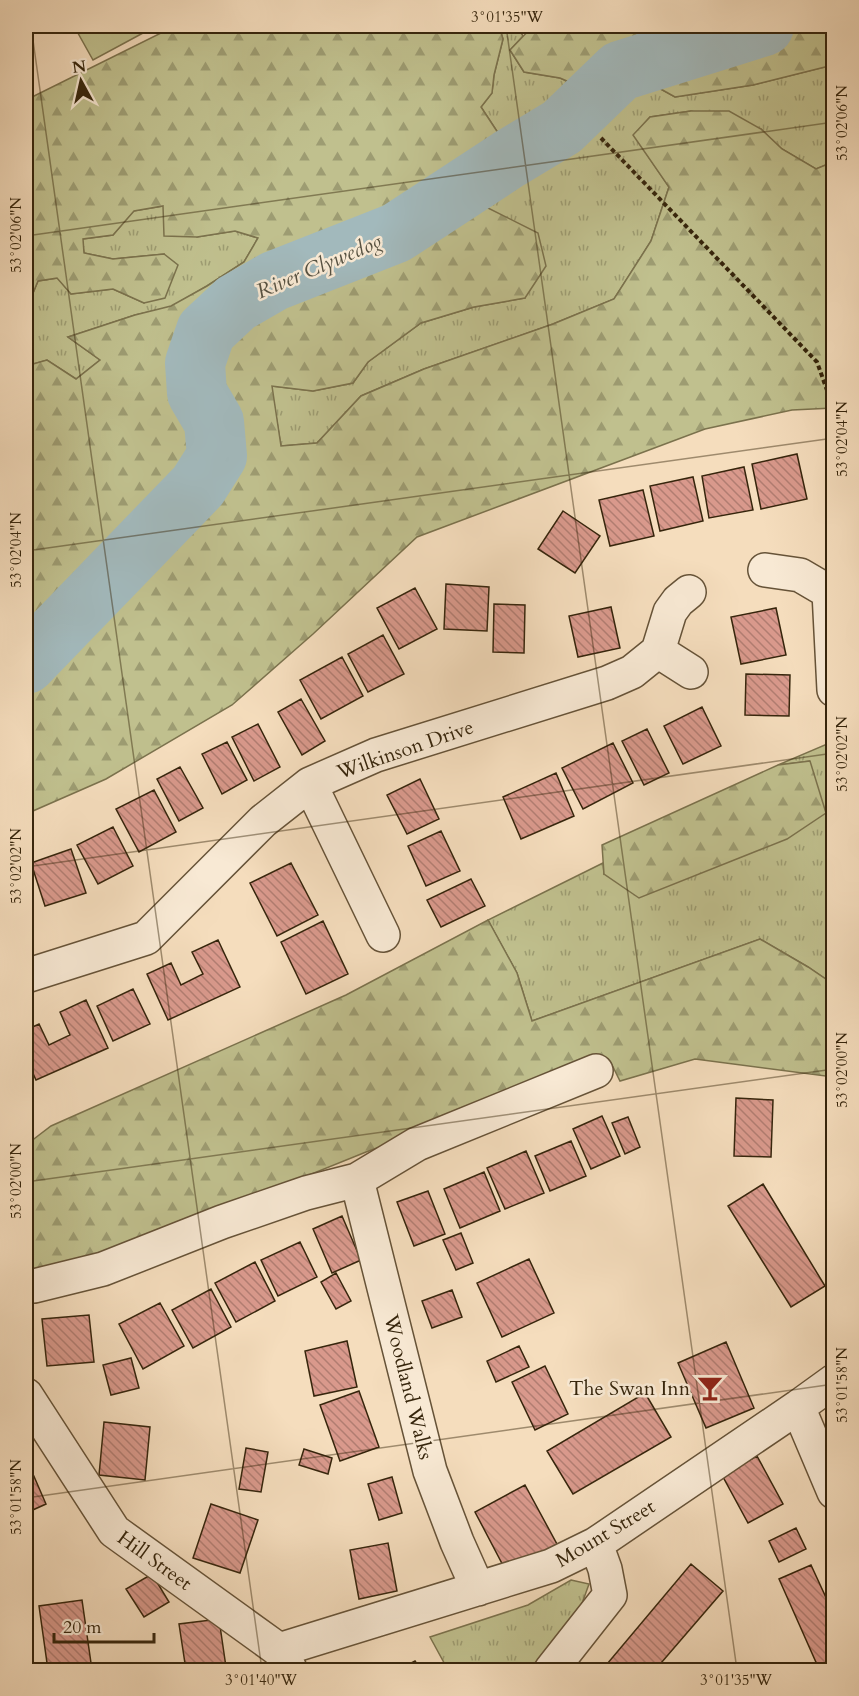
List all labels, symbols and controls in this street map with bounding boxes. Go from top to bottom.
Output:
text: 3°01'35"W [471,7,544,27]
north arrow [51,51,111,111]
text: N [71,55,88,79]
text: 53°02'06"N [832,85,852,161]
text: 53°02'06"N [6,197,26,273]
water label: River Clywedog [252,227,387,306]
text: 53°02'04"N [832,401,852,477]
text: 53°02'04"N [6,512,26,588]
street label: Wilkinson Drive [332,713,477,786]
text: 53°02'02"N [832,716,852,792]
text: 53°02'02"N [6,828,26,904]
text: 53°02'00"N [832,1032,852,1108]
text: 53°02'00"N [6,1143,26,1219]
street label: Woodland Walks [377,1311,440,1463]
text: 53°01'58"N [832,1347,852,1423]
bar icon: The Swan Inn [695,1373,725,1403]
place label: The Swan Inn [569,1375,691,1402]
text: 53°01'58"N [6,1459,26,1535]
street label: Mount Street [550,1493,661,1574]
street label: Hill Street [112,1524,198,1597]
scale bar [54,1606,154,1644]
text: 20 m [63,1615,102,1640]
text: 3°01'40"W [225,1670,298,1690]
text: 3°01'35"W [700,1670,773,1690]

